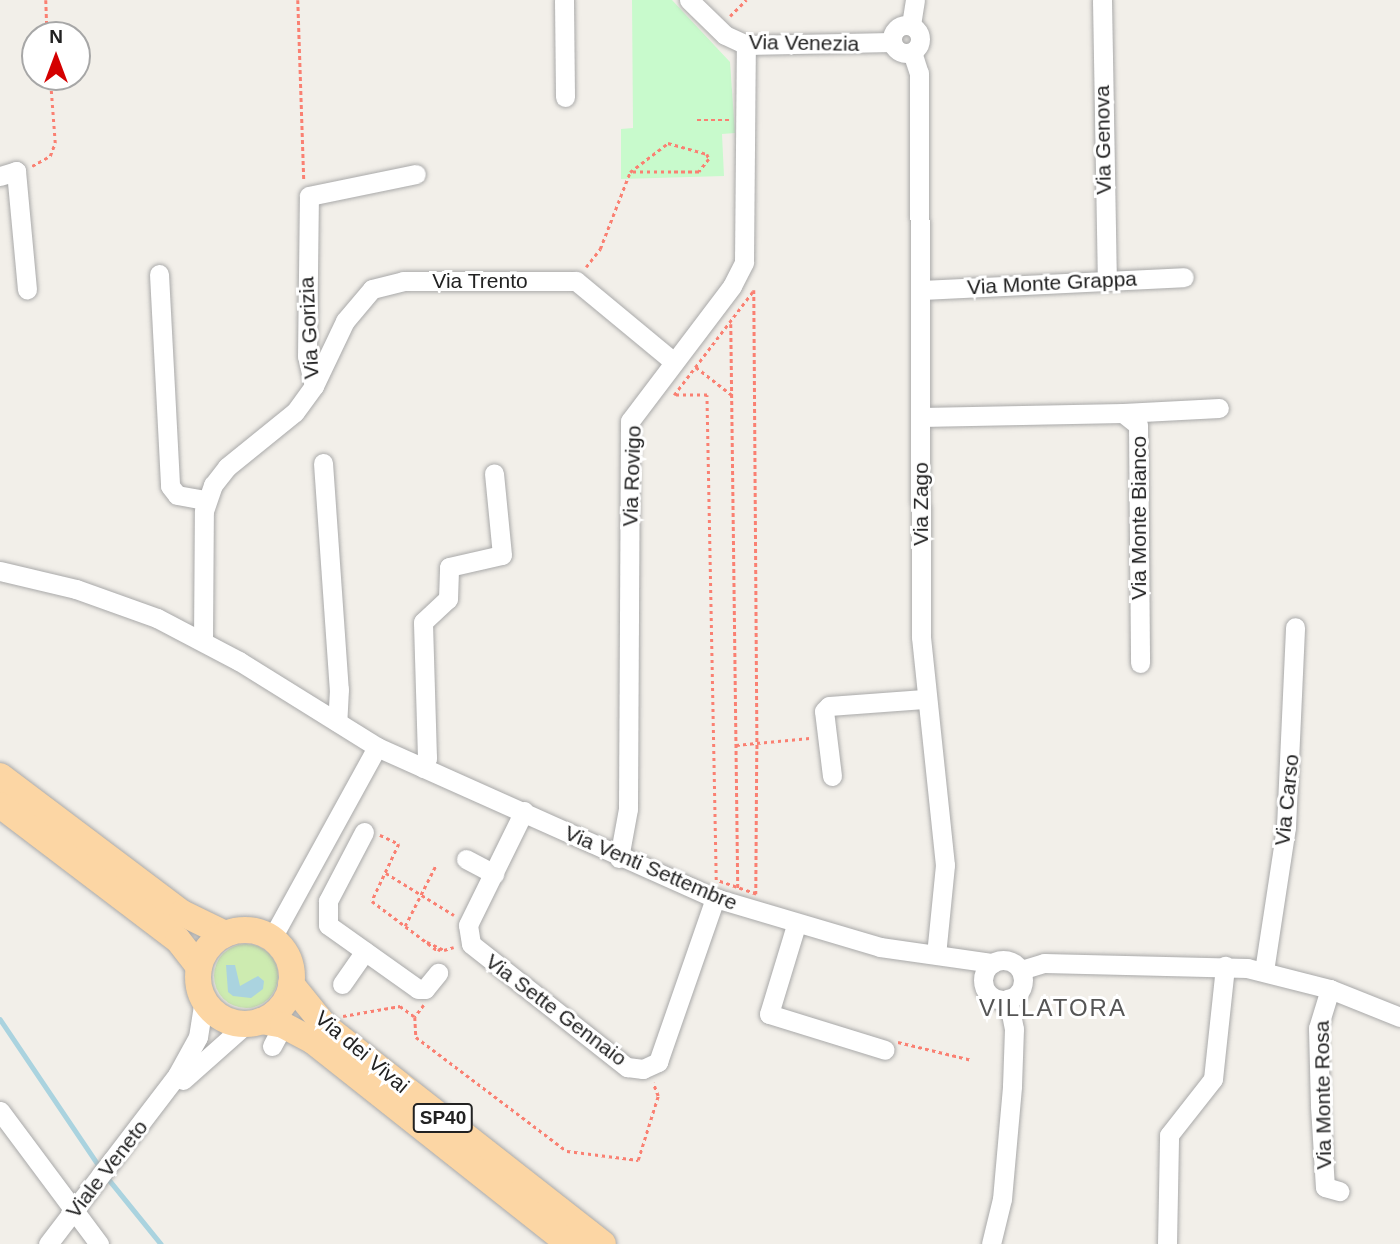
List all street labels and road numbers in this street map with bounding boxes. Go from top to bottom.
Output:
street label: Via Venezia [749,29,859,57]
street label: Via Genova [1089,85,1117,195]
street label: Via Monte Grappa [966,266,1138,300]
street label: Via Trento [432,268,528,294]
street label: Via Gorizia [294,276,324,380]
street label: Via Rovigo [618,425,646,527]
street label: Via Monte Bianco [1126,436,1152,600]
street label: Via Zago [908,462,934,546]
street label: Via Carso [1270,753,1304,847]
street label: Via Venti Settembre [561,820,741,916]
street label: Via Sette Gennaio [481,949,631,1071]
street label: Via dei Vivai [310,1005,414,1099]
street label: Via Monte Rosa [1309,1020,1337,1170]
road number: SP40 [412,1102,474,1134]
street label: Viale Veneto [61,1115,153,1223]

